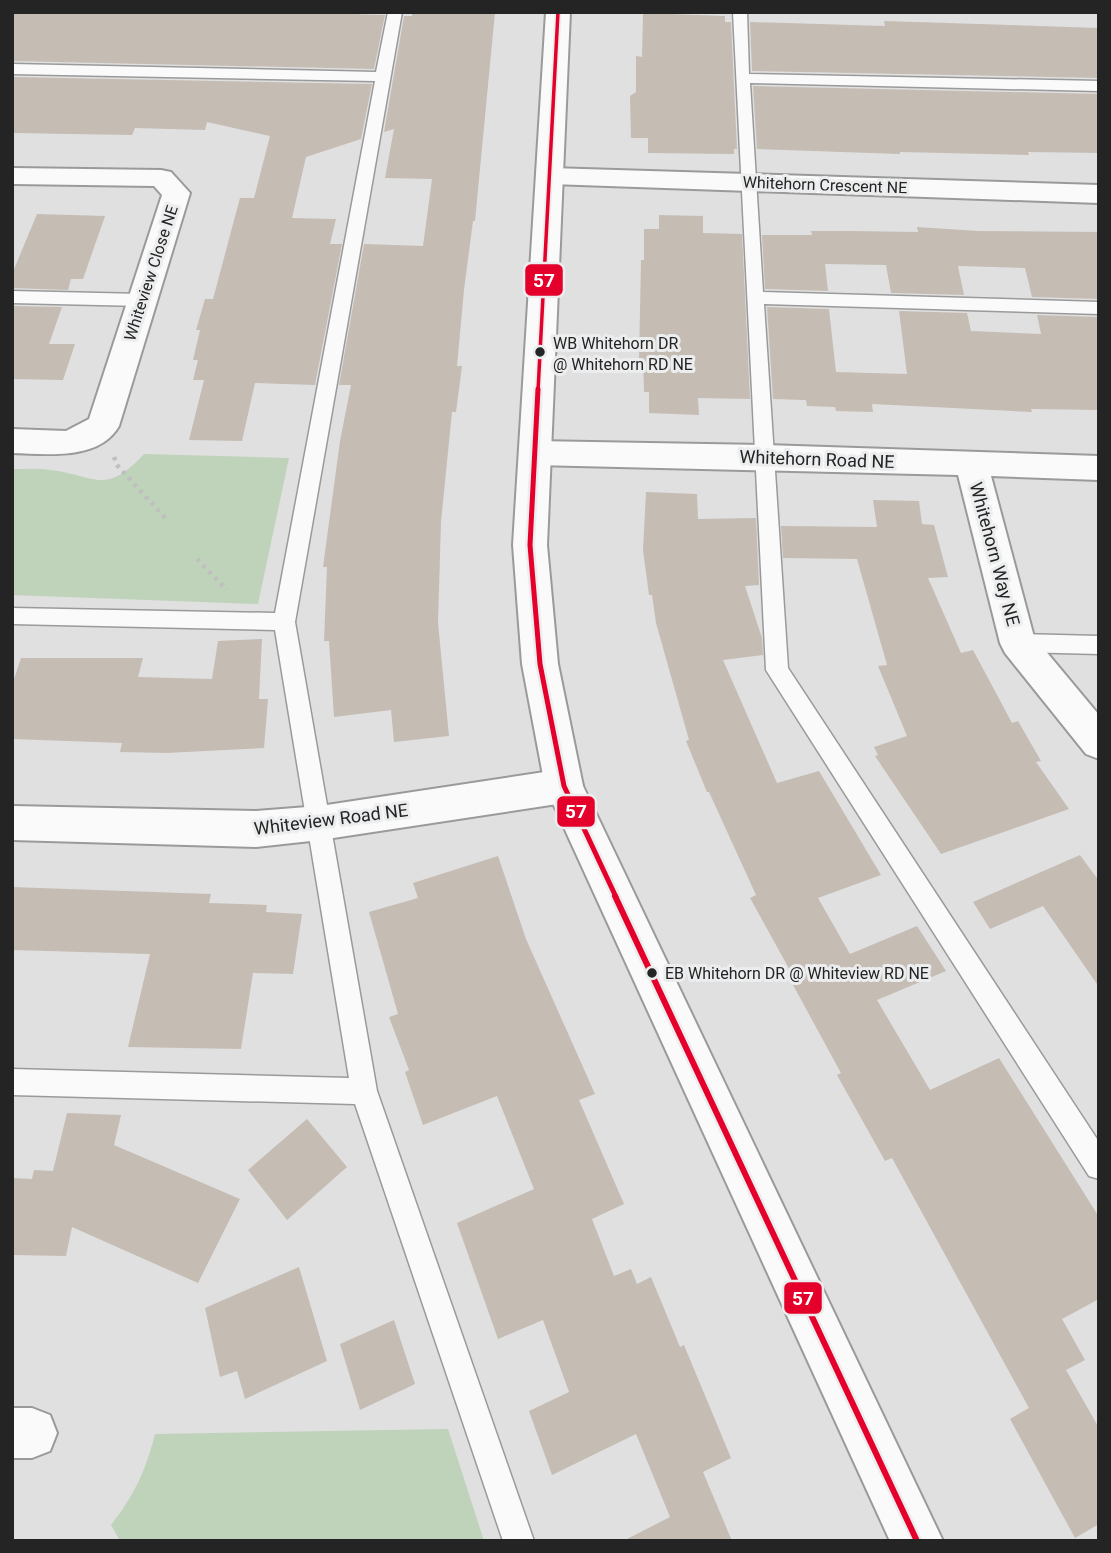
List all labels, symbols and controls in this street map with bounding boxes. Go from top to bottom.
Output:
street label: Whitehorn Crescent NE [742,173,908,197]
street label: Whiteview Close NE [120,203,182,343]
line badge: 57 [524,263,564,297]
text: 57 [533,269,555,292]
place label: WB Whitehorn DR @ Whitehorn RD NE [553,334,693,374]
marker: WB Whitehorn DR @ Whitehorn RD NE [533,345,547,359]
street label: Whitehorn Road NE [739,446,895,472]
street label: Whitehorn Way NE [966,480,1024,628]
line badge: 57 [556,795,596,828]
street label: Whiteview Road NE [253,799,409,839]
text: 57 [565,800,587,823]
place label: EB Whitehorn DR @ Whiteview RD NE [665,964,929,983]
marker: EB Whitehorn DR @ Whiteview RD NE [645,966,659,980]
line badge: 57 [783,1281,823,1315]
text: 57 [792,1287,814,1310]

